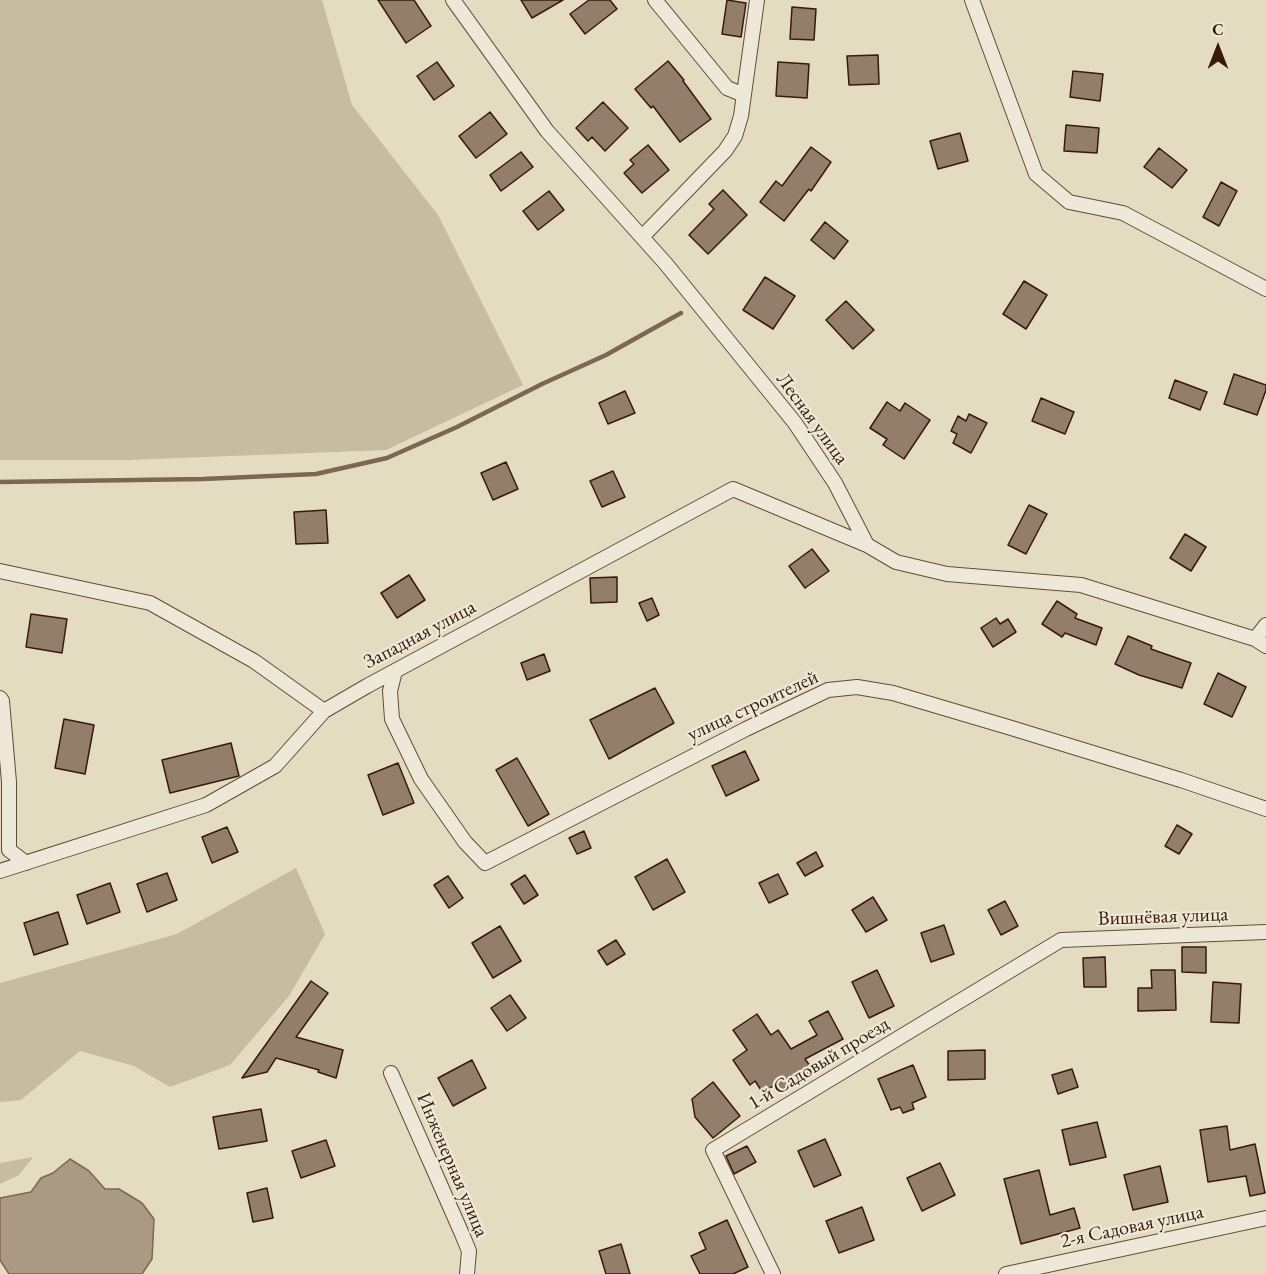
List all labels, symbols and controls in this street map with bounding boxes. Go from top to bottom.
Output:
north arrow [1188,18,1248,78]
text: С [1212,19,1224,40]
street label: Лесная улица [771,368,853,470]
street label: Западная улица [360,595,480,675]
street label: улица строителей [684,665,822,747]
street label: Вишнёвая улица [1097,903,1229,931]
street label: 1-й Садовый проезд [744,1012,894,1116]
street label: Инженерная улица [411,1089,493,1241]
street label: 2-я Садовая улица [1058,1200,1206,1254]

